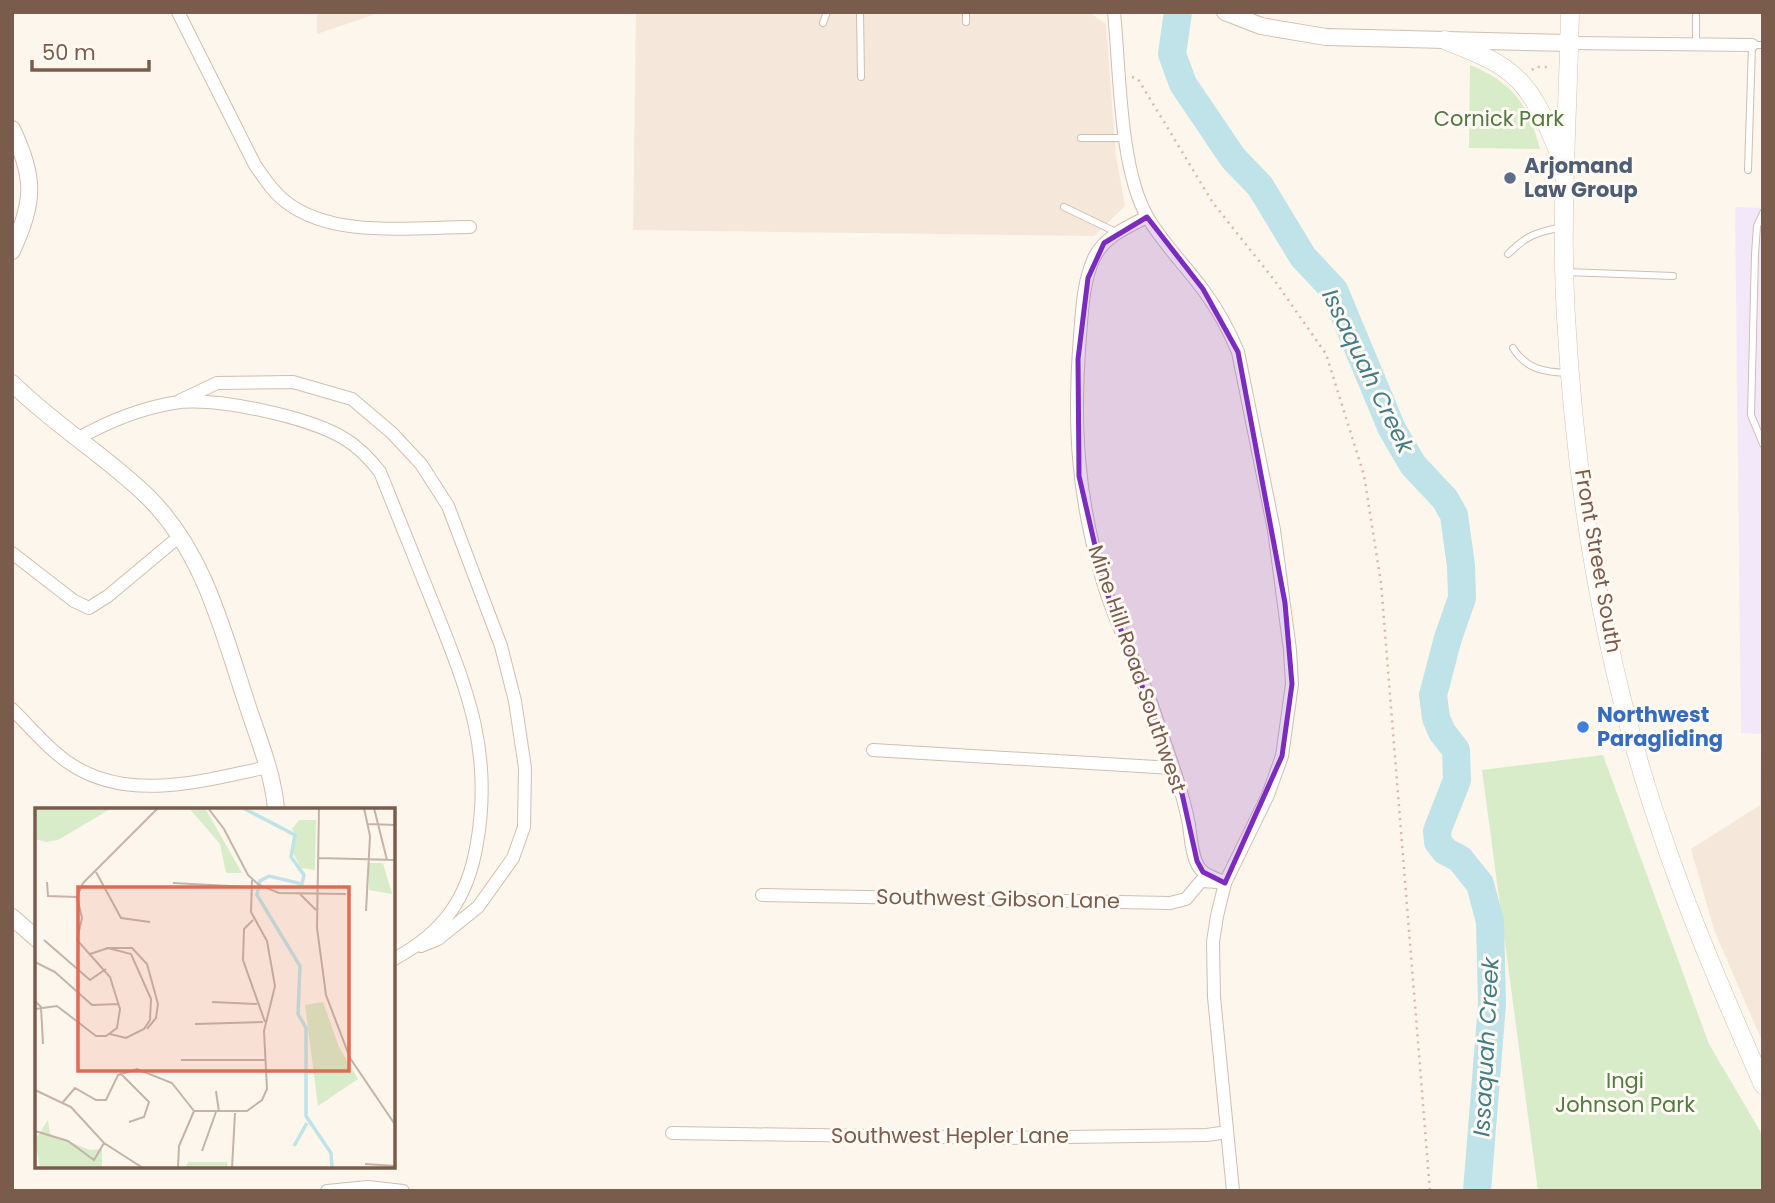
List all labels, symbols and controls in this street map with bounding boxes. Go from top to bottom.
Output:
scale bar [32,28,149,72]
text: 50 m [42,38,96,67]
park label: Cornick Park [1434,104,1564,133]
place label: Arjomand Law Group [1524,151,1638,204]
marker: Arjomand Law Group [1502,170,1518,186]
water label: Issaquah Creek [1314,283,1422,460]
street label: Front Street South [1568,467,1629,655]
street label: Mine Hill Road Southwest [1081,541,1194,797]
place label: Northwest Paragliding [1597,700,1723,753]
marker: Northwest Paragliding [1575,719,1591,735]
inset map [35,808,396,1168]
street label: Southwest Gibson Lane [876,882,1120,915]
water label: Issaquah Creek [1465,955,1507,1137]
park label: Ingi Johnson Park [1555,1066,1695,1119]
street label: Southwest Hepler Lane [831,1121,1069,1150]

